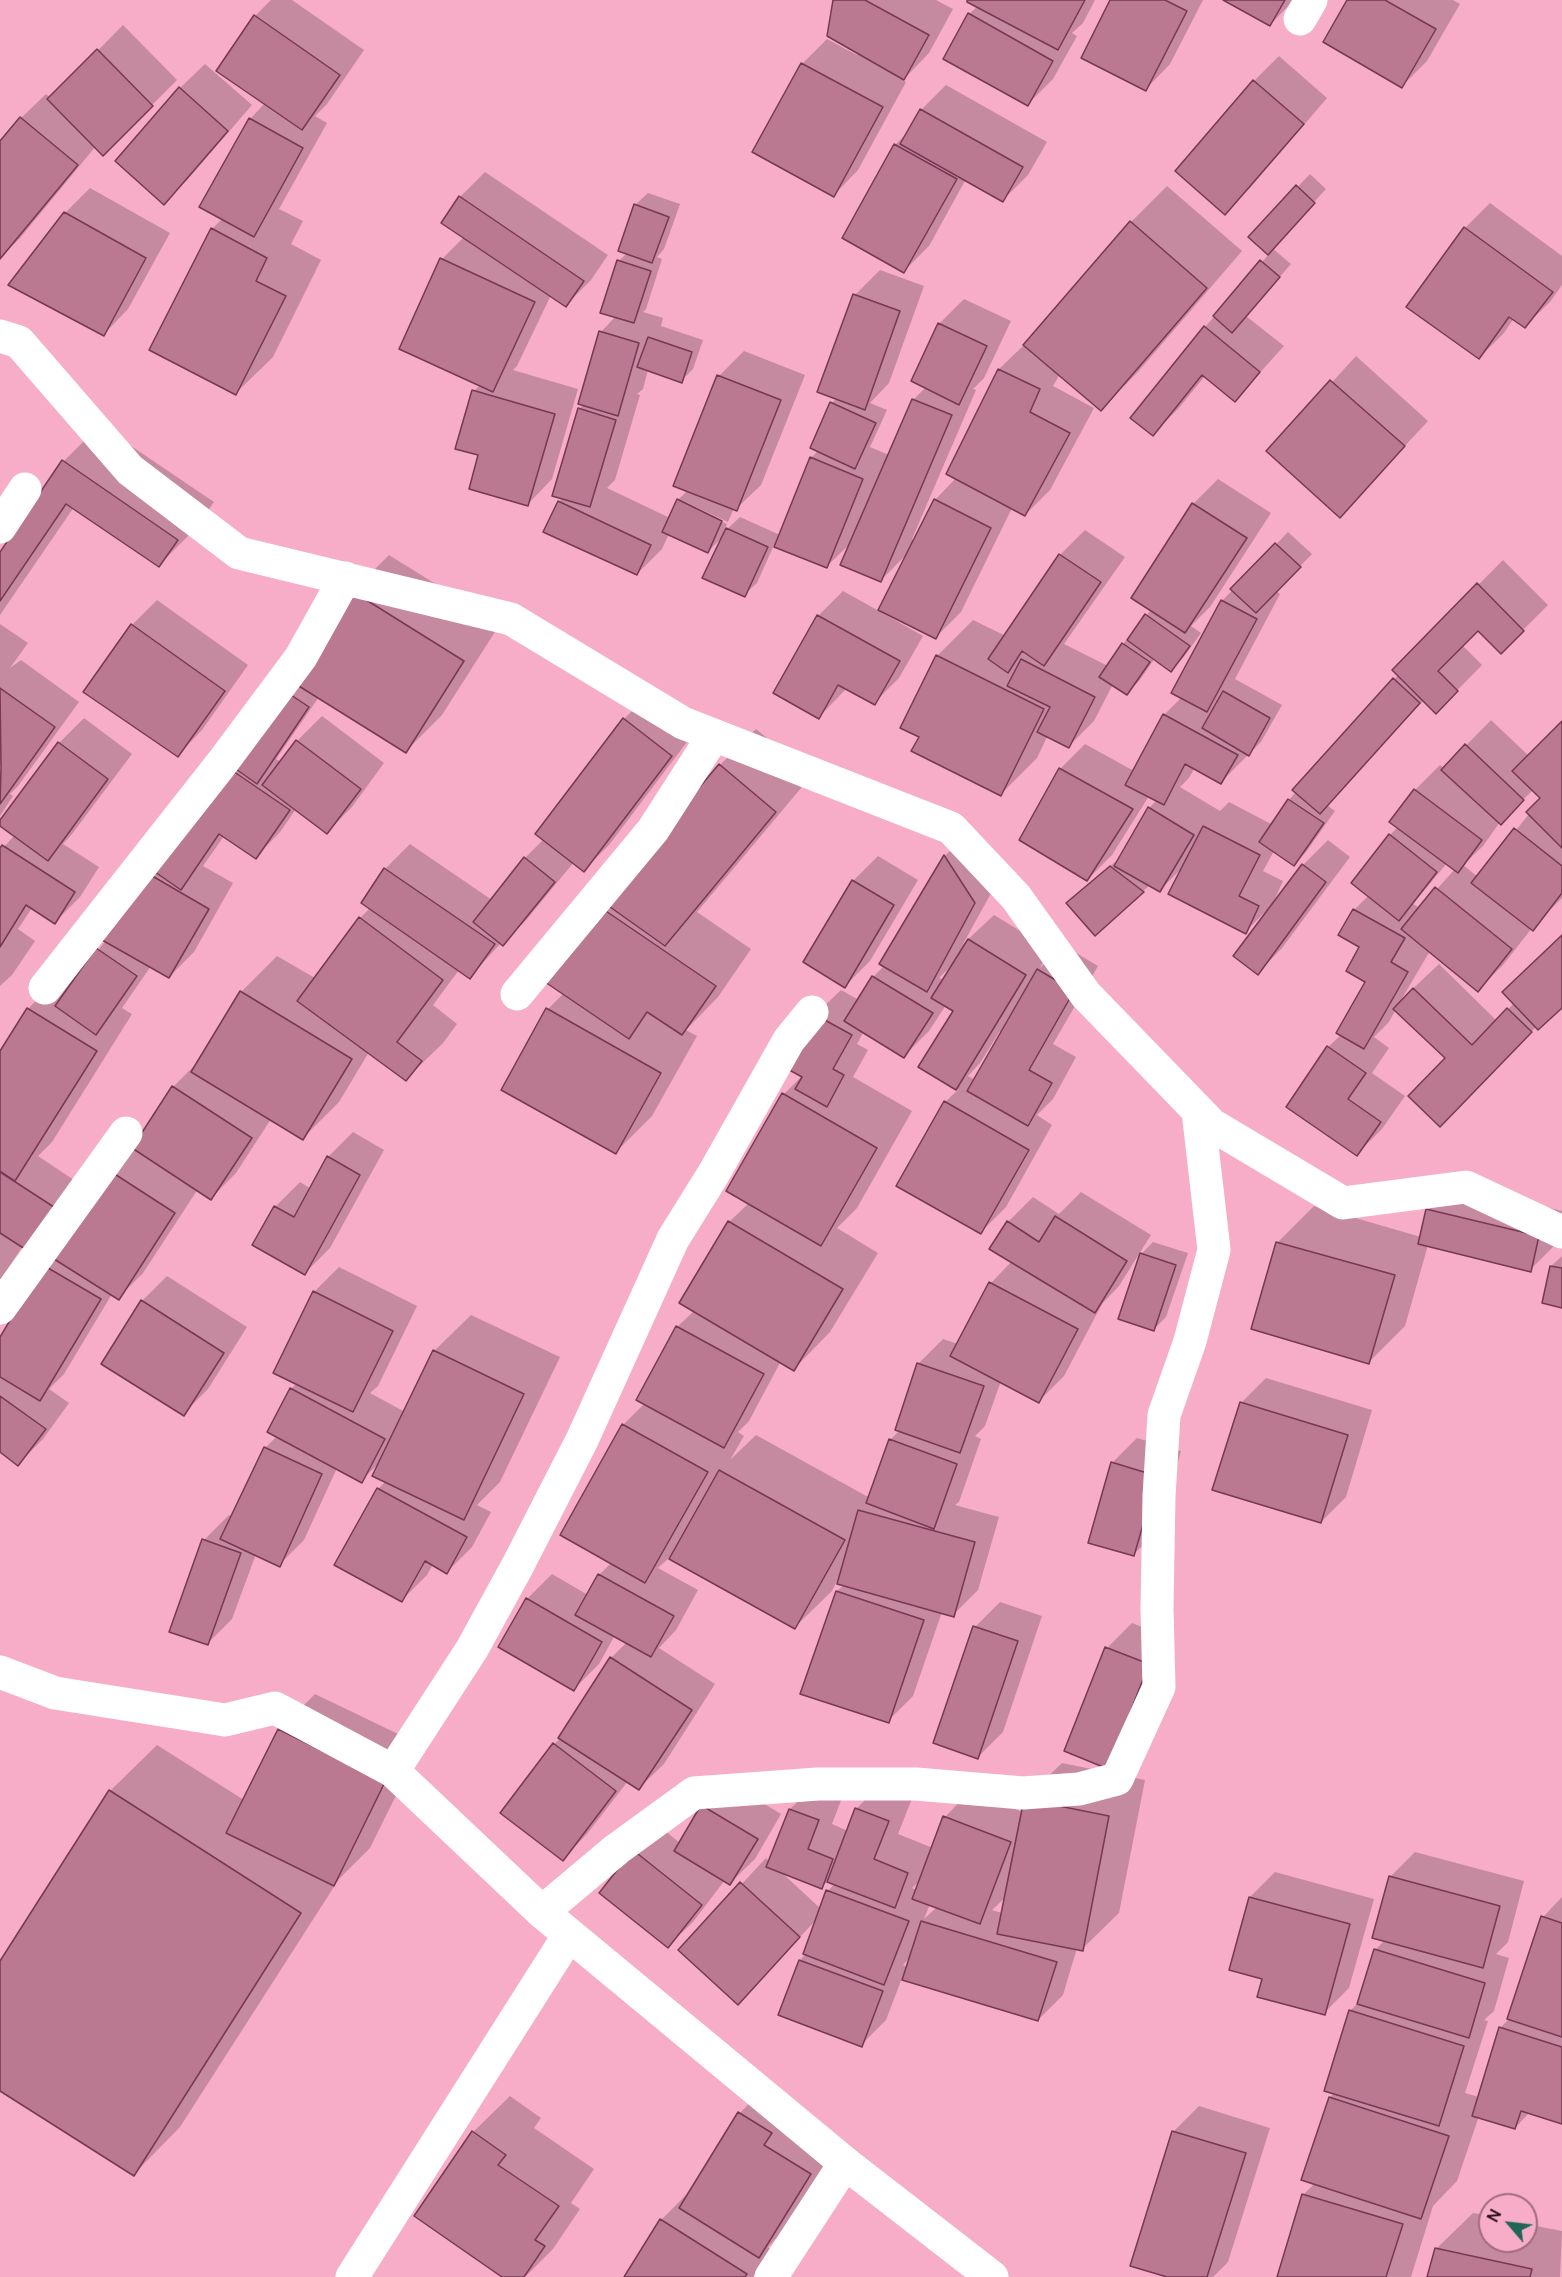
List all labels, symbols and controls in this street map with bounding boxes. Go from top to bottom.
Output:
north arrow [1478,2193,1538,2253]
text: N [1481,2205,1506,2226]

